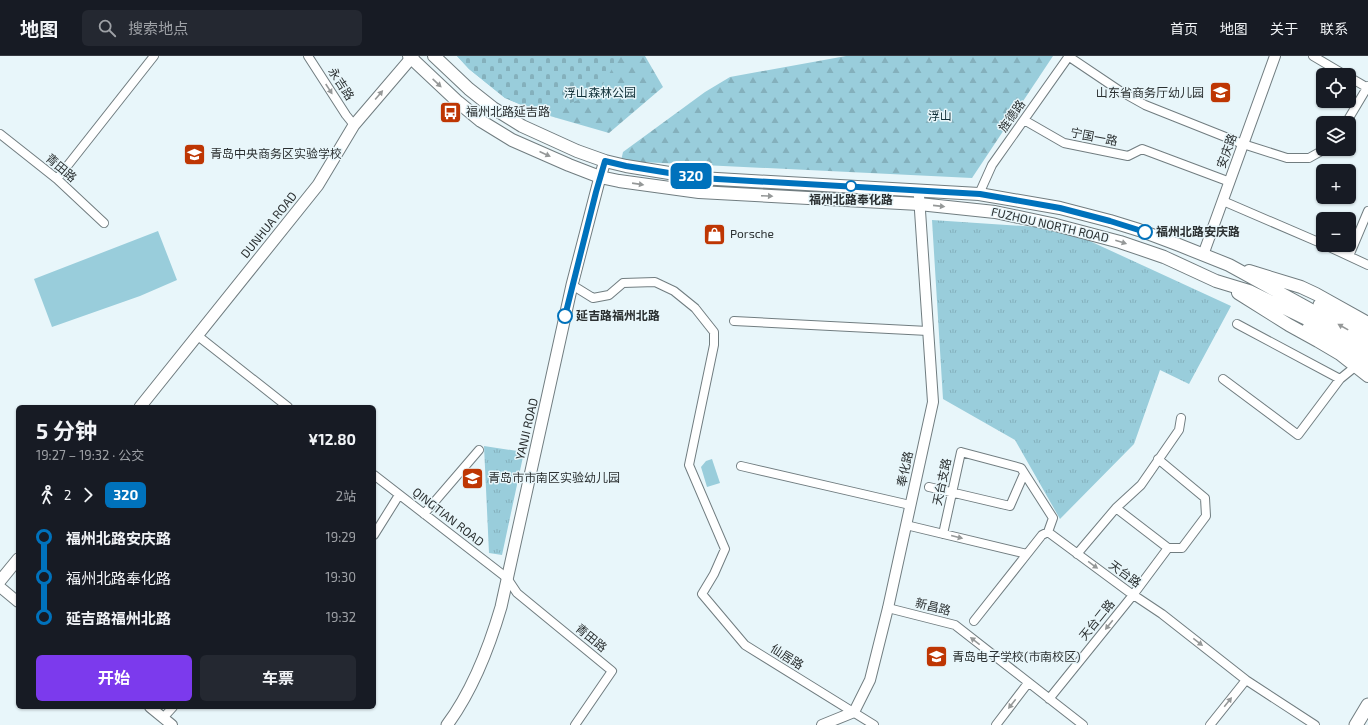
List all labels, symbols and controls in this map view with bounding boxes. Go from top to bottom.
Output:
search box [82,10,362,46]
text: 地图 [20,17,58,40]
icon: search [96,17,118,39]
text: 搜索地点 [128,19,188,37]
text: 首页 [1170,20,1198,37]
text: 地图 [1220,20,1248,37]
text: 关于 [1270,20,1298,37]
text: 联系 [1320,20,1348,37]
street label: 永吉路 [326,65,358,102]
map controls [1316,68,1356,252]
button: locate [1316,68,1356,108]
one-way arrow [432,78,442,88]
school or university icon: 山东省商务厅幼儿园 [1207,80,1233,106]
one-way arrow [325,84,333,94]
park label: 浮山森林公园 [564,85,636,99]
place label: 山东省商务厅幼儿园 [1096,85,1204,99]
one-way arrow [375,90,384,101]
street label: 旌德路 [995,97,1027,134]
bus stop icon: 福州北路延吉路 [438,99,464,125]
place label: 福州北路延吉路 [466,104,550,118]
park label: 浮山 [928,108,952,122]
button: layers [1316,116,1356,156]
street label: 宁国一路 [1069,125,1119,147]
street label: 安庆路 [1213,131,1239,170]
school or university icon: 青岛中央商务区实验学校 [182,141,208,167]
place label: 青岛中央商务区实验学校 [210,146,342,160]
street label: 青田路 [43,150,80,184]
one-way arrow [539,152,551,158]
line badge: 320 [668,163,714,189]
button: + [1316,164,1356,204]
text: 320 [679,167,703,184]
marker: 福州北路奉化路 [845,180,857,192]
one-way arrow [632,181,644,187]
street label: DUNHUA ROAD [237,188,299,260]
one-way arrow [761,192,773,199]
place label: 福州北路奉化路 [809,192,893,206]
one-way arrow [933,203,945,209]
street label: FUZHOU NORTH ROAD [990,204,1110,244]
button: − [1316,212,1356,252]
shop icon: Porsche [701,221,727,247]
marker: 福州北路安庆路 [1137,224,1153,240]
place label: 福州北路安庆路 [1156,224,1240,238]
place label: Porsche [730,226,774,240]
one-way arrow [1115,240,1127,246]
marker: 延吉路福州北路 [557,308,573,324]
place label: 延吉路福州北路 [576,308,660,322]
one-way arrow [1337,324,1349,331]
street label: YANJI ROAD [512,397,540,461]
text: 5 分钟 [36,417,97,443]
text: ¥12.80 [308,430,356,448]
text: 19:27 – 19:32 · 公交 [36,447,144,463]
street label: 奉化路 [893,450,915,488]
street label: 天台支路 [929,457,953,507]
school or university icon: 青岛市市南区实验幼儿园 [459,465,485,491]
place label: 青岛市市南区实验幼儿园 [488,470,620,484]
icon: walk [36,484,58,506]
icon: forward [77,484,99,506]
street label: QINGTIAN ROAD [410,484,487,549]
text: 320 [113,486,138,503]
text: 2 [64,487,71,503]
text: 2站 [336,488,356,504]
text: 福州北路安庆路 [66,529,171,547]
text: 19:29 [326,529,356,545]
one-way arrow [951,535,964,541]
street label: 天台路 [1107,557,1144,589]
one-way arrow [1087,561,1098,569]
text: 福州北路奉化路 [66,569,171,587]
text: 19:30 [325,569,356,585]
street label: 新昌路 [914,595,952,617]
street label: 天台二路 [1076,596,1117,642]
text: 延吉路福州北路 [66,609,171,627]
text: 19:32 [326,609,356,625]
street label: 青田路 [573,620,610,654]
one-way arrow [1104,620,1113,630]
one-way arrow [969,637,980,645]
one-way arrow [1192,637,1203,646]
street label: 仙居路 [769,641,807,672]
school or university icon: 青岛电子学校(市南校区) [923,644,949,670]
place label: 青岛电子学校(市南校区) [952,649,1081,663]
button: 开始 [36,655,192,701]
button: 车票 [200,655,356,701]
one-way arrow [1224,697,1233,708]
one-way arrow [1008,698,1016,709]

